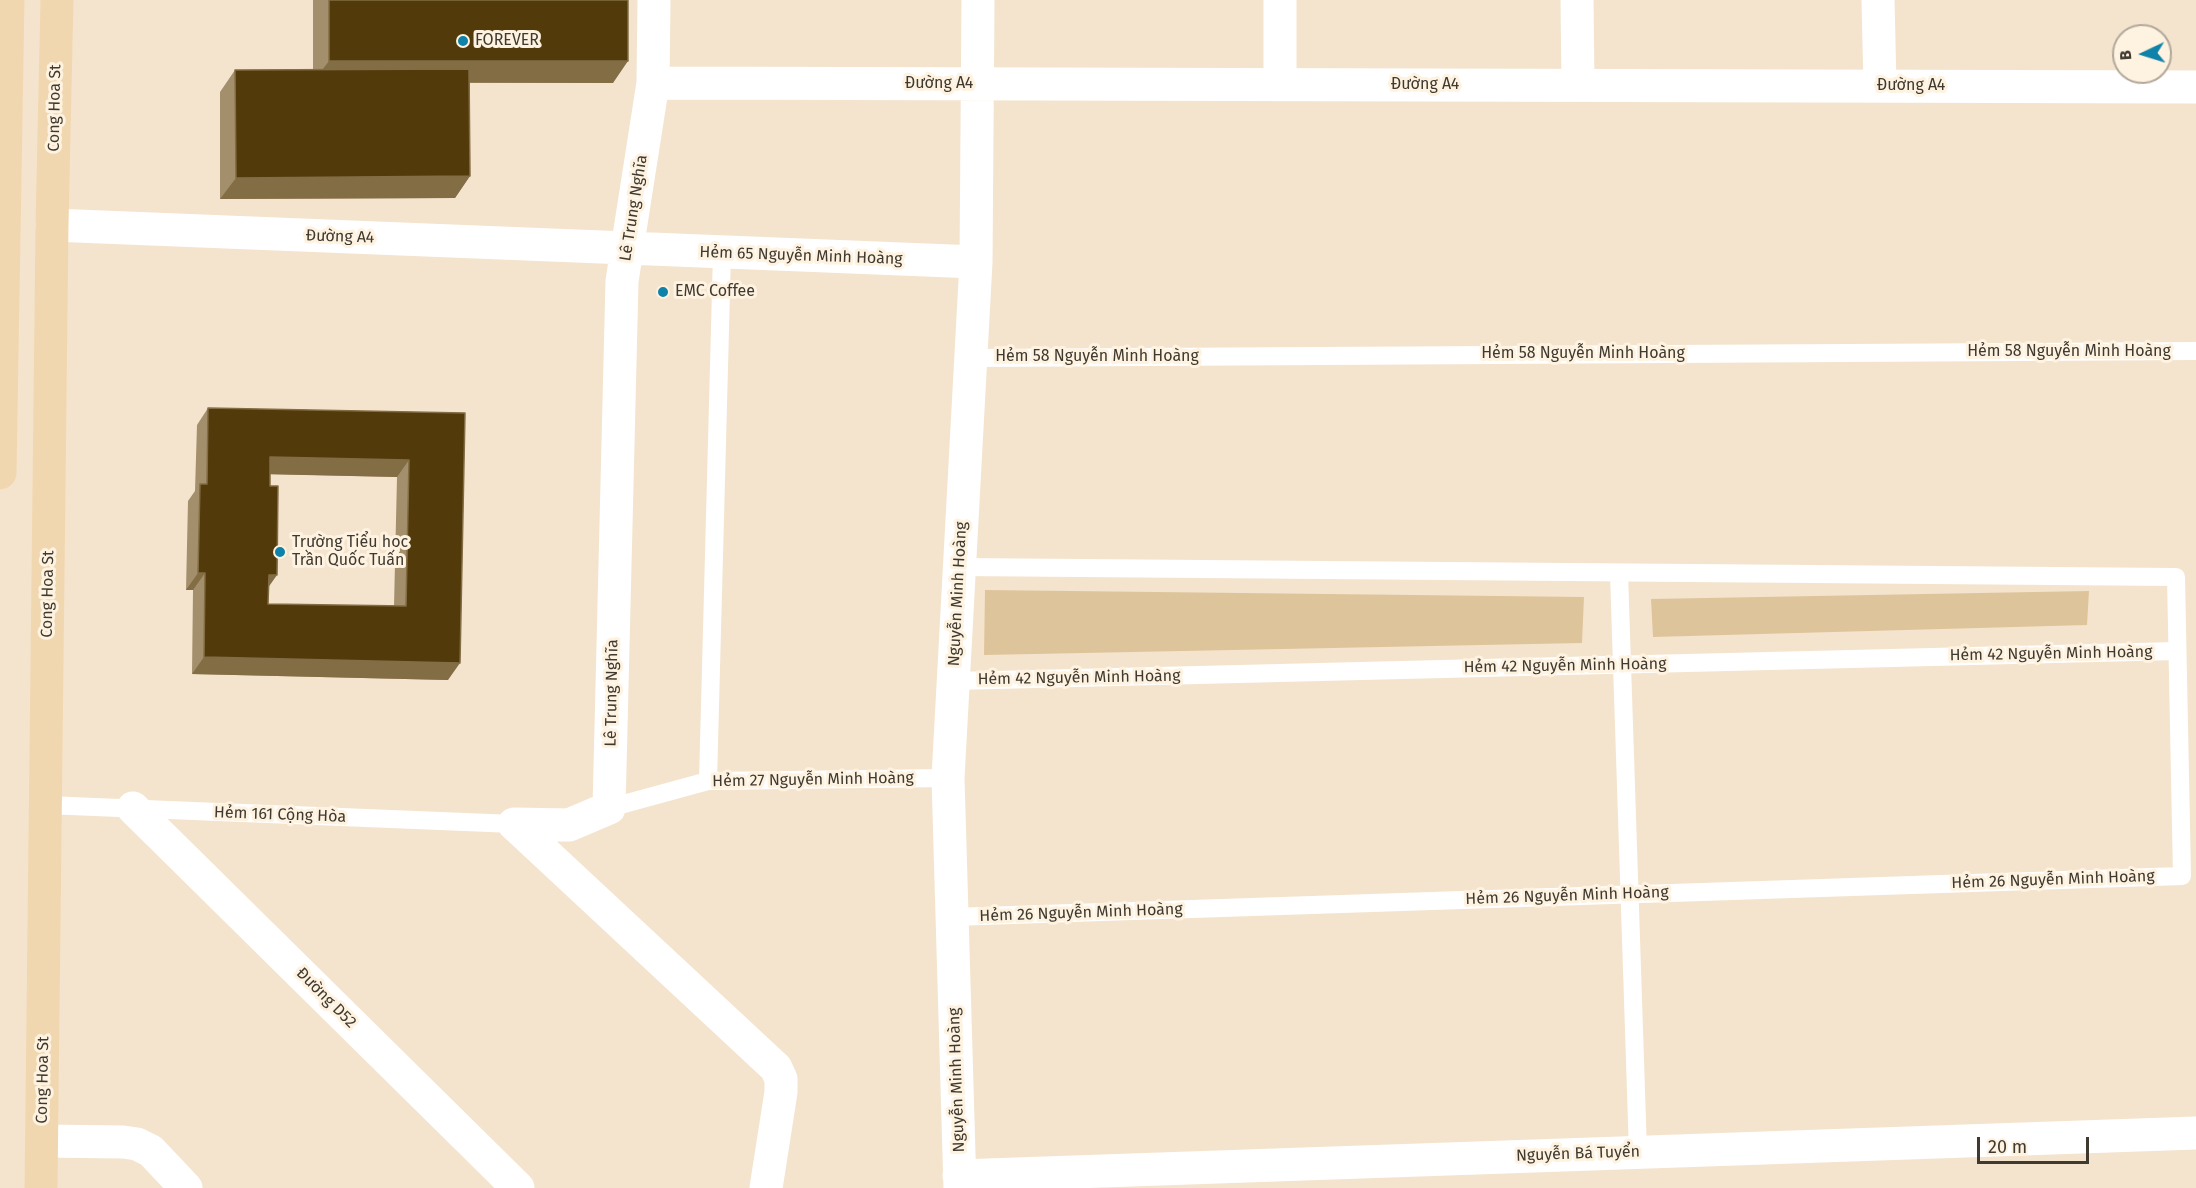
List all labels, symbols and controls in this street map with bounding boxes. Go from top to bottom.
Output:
north arrow [2112,24,2172,84]
place label: FOREVER [475,31,539,51]
marker: FOREVER [456,34,470,48]
text: B [2116,50,2135,61]
street label: Cong Hoa St [45,64,65,152]
street label: Đường A4 [905,74,973,94]
street label: Đường A4 [1391,75,1459,95]
street label: Đường A4 [1877,76,1945,96]
street label: Lê Trung Nghĩa [616,153,652,263]
street label: Đường A4 [305,226,375,248]
street label: Hẻm 65 Nguyễn Minh Hoàng [699,243,903,269]
place label: EMC Coffee [675,282,755,302]
marker: EMC Coffee [656,285,670,299]
street label: Hẻm 58 Nguyễn Minh Hoàng [1967,342,2171,362]
street label: Hẻm 58 Nguyễn Minh Hoàng [1481,344,1685,364]
street label: Hẻm 58 Nguyễn Minh Hoàng [995,347,1199,367]
street label: Nguyễn Minh Hoàng [945,521,971,667]
place label: Trường Tiểu học Trần Quốc Tuấn [292,533,408,571]
marker: Trường Tiểu học Trần Quốc Tuấn [273,545,287,559]
street label: Cong Hoa St [38,550,58,638]
street label: Lê Trung Nghĩa [601,639,623,747]
street label: Hẻm 42 Nguyễn Minh Hoàng [1949,643,2153,665]
street label: Hẻm 42 Nguyễn Minh Hoàng [1463,655,1667,677]
street label: Hẻm 42 Nguyễn Minh Hoàng [977,667,1181,689]
street label: Hẻm 27 Nguyễn Minh Hoàng [712,769,914,791]
street label: Hẻm 161 Cộng Hòa [214,803,346,827]
street label: Hẻm 26 Nguyễn Minh Hoàng [1951,867,2155,893]
street label: Hẻm 26 Nguyễn Minh Hoàng [1465,883,1669,909]
street label: Hẻm 26 Nguyễn Minh Hoàng [979,900,1183,926]
street label: Đường D52 [292,964,360,1032]
street label: Nguyễn Minh Hoàng [945,1007,969,1153]
street label: Cong Hoa St [33,1036,53,1124]
scale bar [1980,1125,2092,1163]
text: 20 m [1988,1136,2027,1158]
street label: Nguyễn Bá Tuyển [1516,1142,1640,1166]

